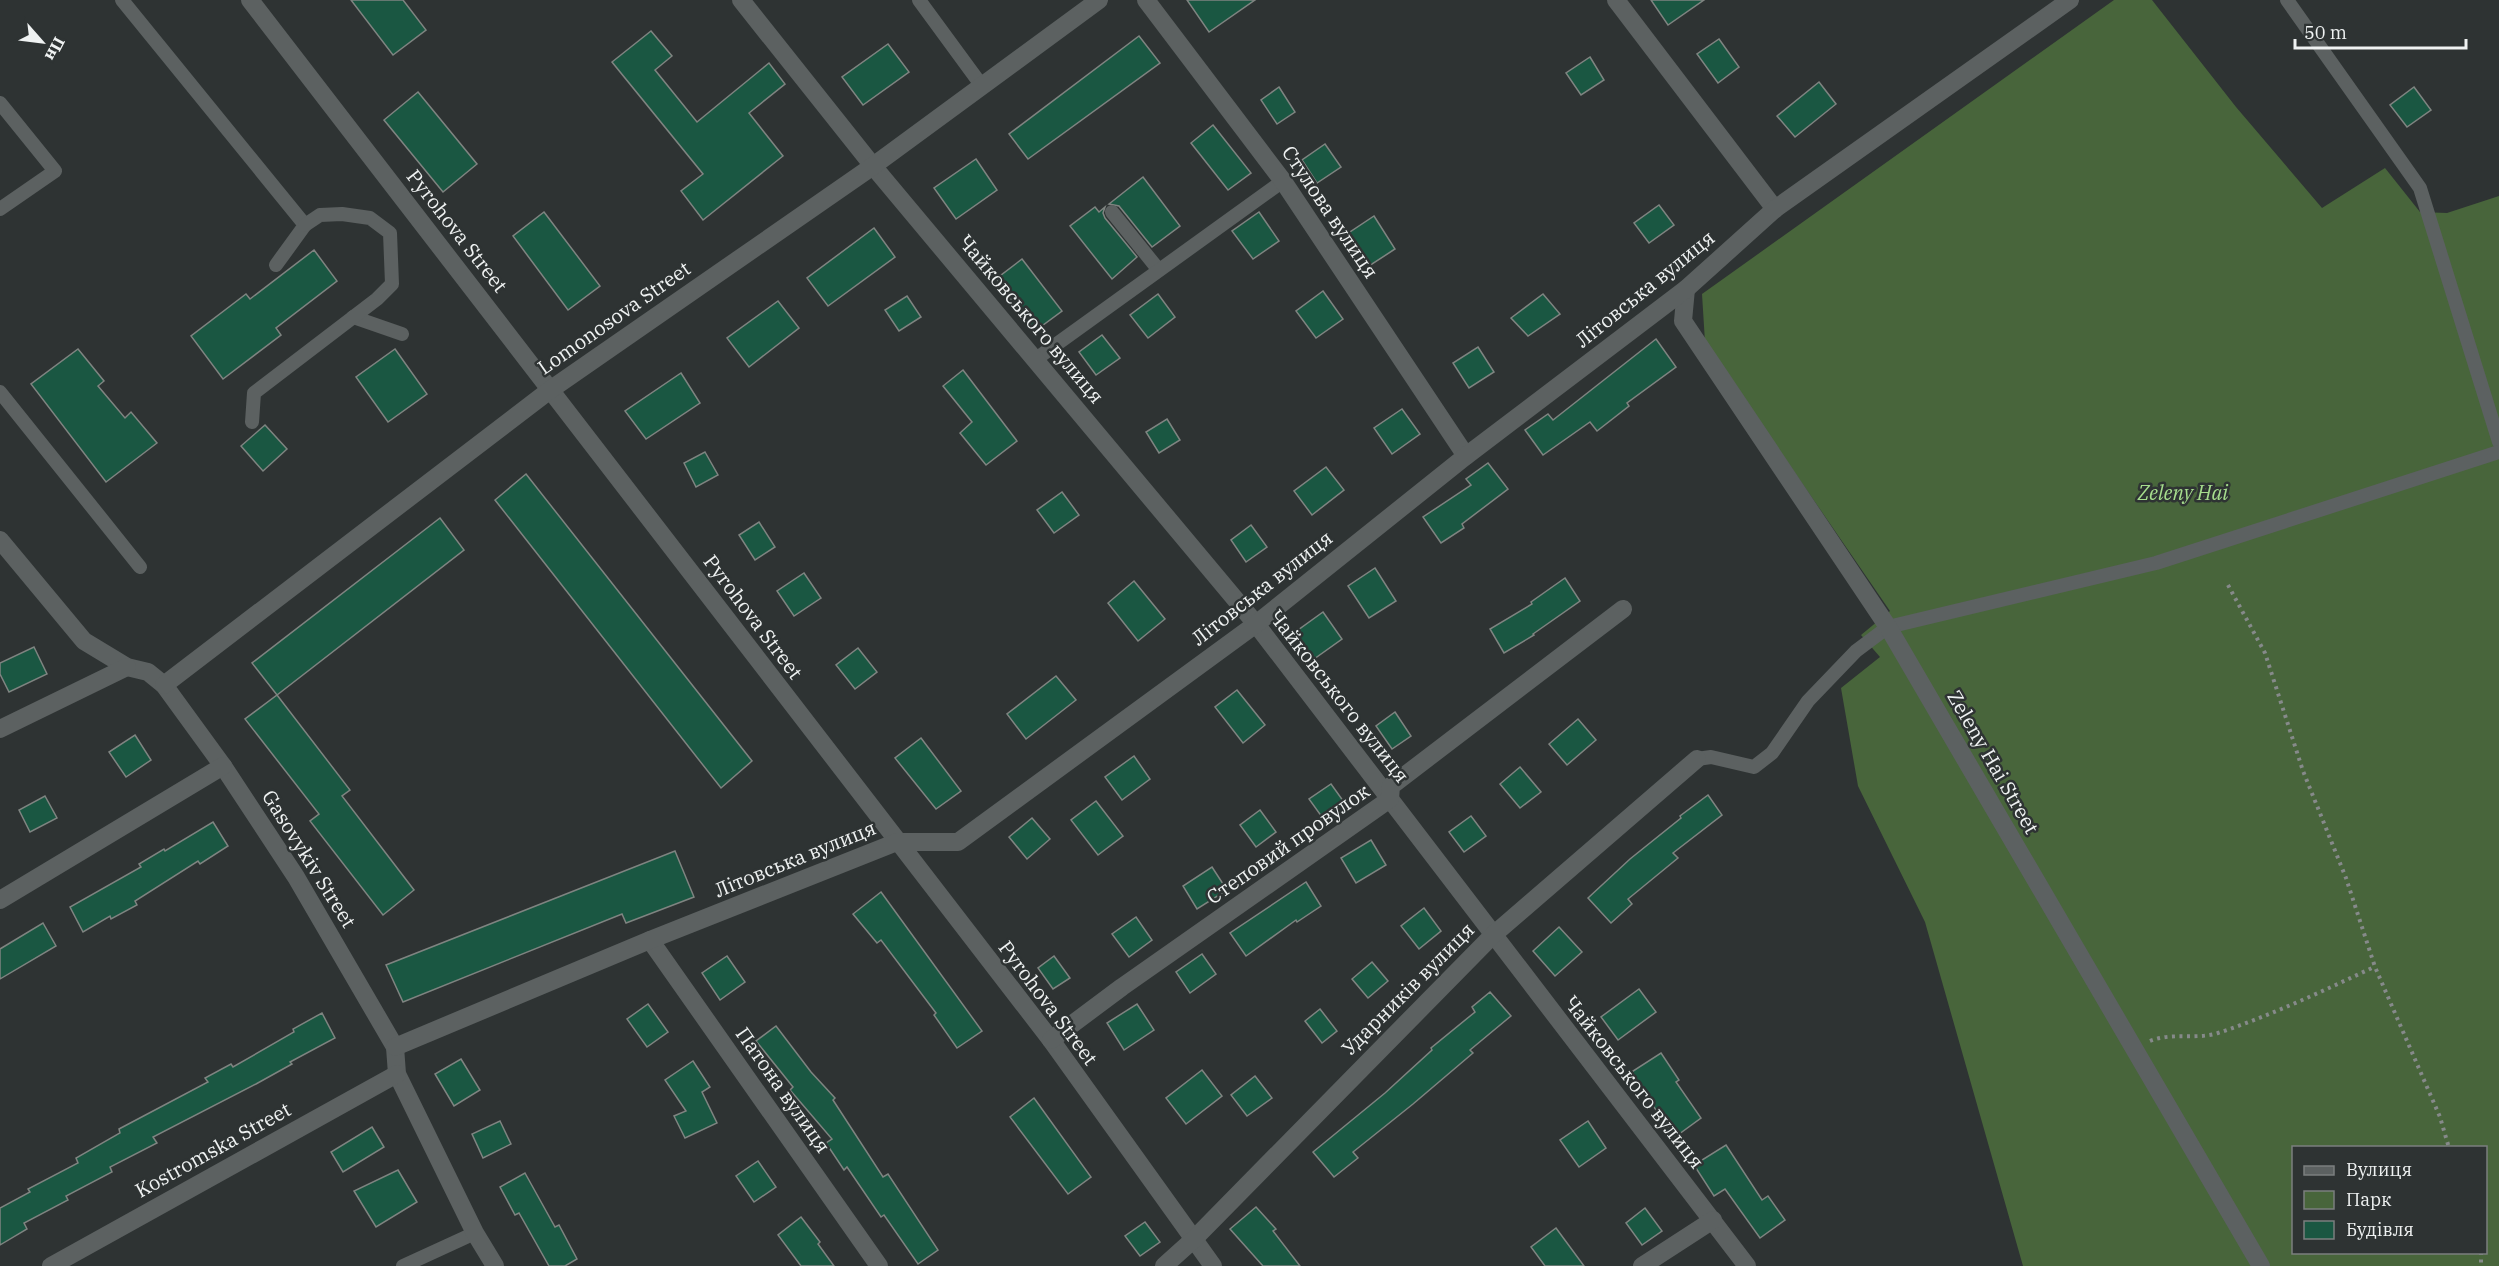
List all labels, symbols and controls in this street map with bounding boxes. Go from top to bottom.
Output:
north arrow [12,12,72,72]
scale bar [2295,12,2466,50]
text: 50 m [2304,21,2347,44]
text: Пн [41,34,70,64]
street label: Стулова вулиця [1276,140,1385,283]
street label: Pyrohova Street [401,164,514,298]
street label: Літовська вулиця [1569,224,1720,353]
street label: Чайковського вулиця [953,228,1110,409]
street label: Lomonosova Street [532,255,695,380]
park label: Zeleny Hai [2137,479,2228,506]
street label: Літовська вулиця [1186,524,1338,651]
street label: Pyrohova Street [698,549,809,684]
street label: Чайковського вулиця [1263,603,1416,788]
street label: Zeleny Hai Street [1941,685,2046,839]
street label: Степовий провулок [1201,777,1375,910]
street label: Gasovykiv Street [256,785,363,933]
street label: Літовська вулиця [710,814,880,903]
street label: Ударників вулиця [1335,916,1480,1061]
street label: Pyrohova Street [993,935,1104,1070]
street label: Чайковського вулиця [1558,989,1711,1174]
street label: Патона вулиця [730,1021,837,1158]
street label: Kostromska Street [130,1096,295,1204]
legend [2292,1146,2487,1254]
text: Вулиця [2346,1158,2412,1181]
text: Парк [2346,1188,2392,1211]
text: Будівля [2346,1218,2414,1241]

